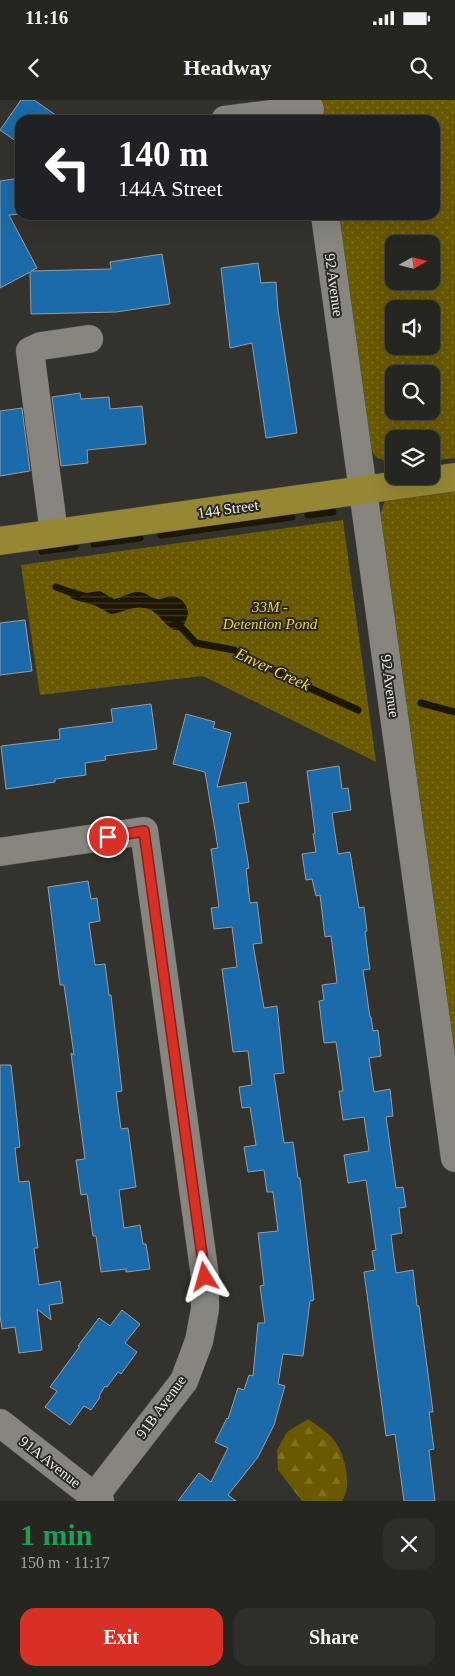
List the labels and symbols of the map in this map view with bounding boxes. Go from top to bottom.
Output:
north arrow [385,235,440,290]
street label: 92 Avenue [322,252,346,318]
street label: 144 Street [197,497,260,521]
park label: 33M - Detention Pond [222,599,318,632]
water label: Enver Creek [232,644,314,694]
street label: 92 Avenue [378,653,402,719]
pin [87,816,129,858]
position arrow [178,1250,230,1302]
street label: 91B Avenue [133,1372,189,1441]
street label: 91A Avenue [16,1433,84,1491]

